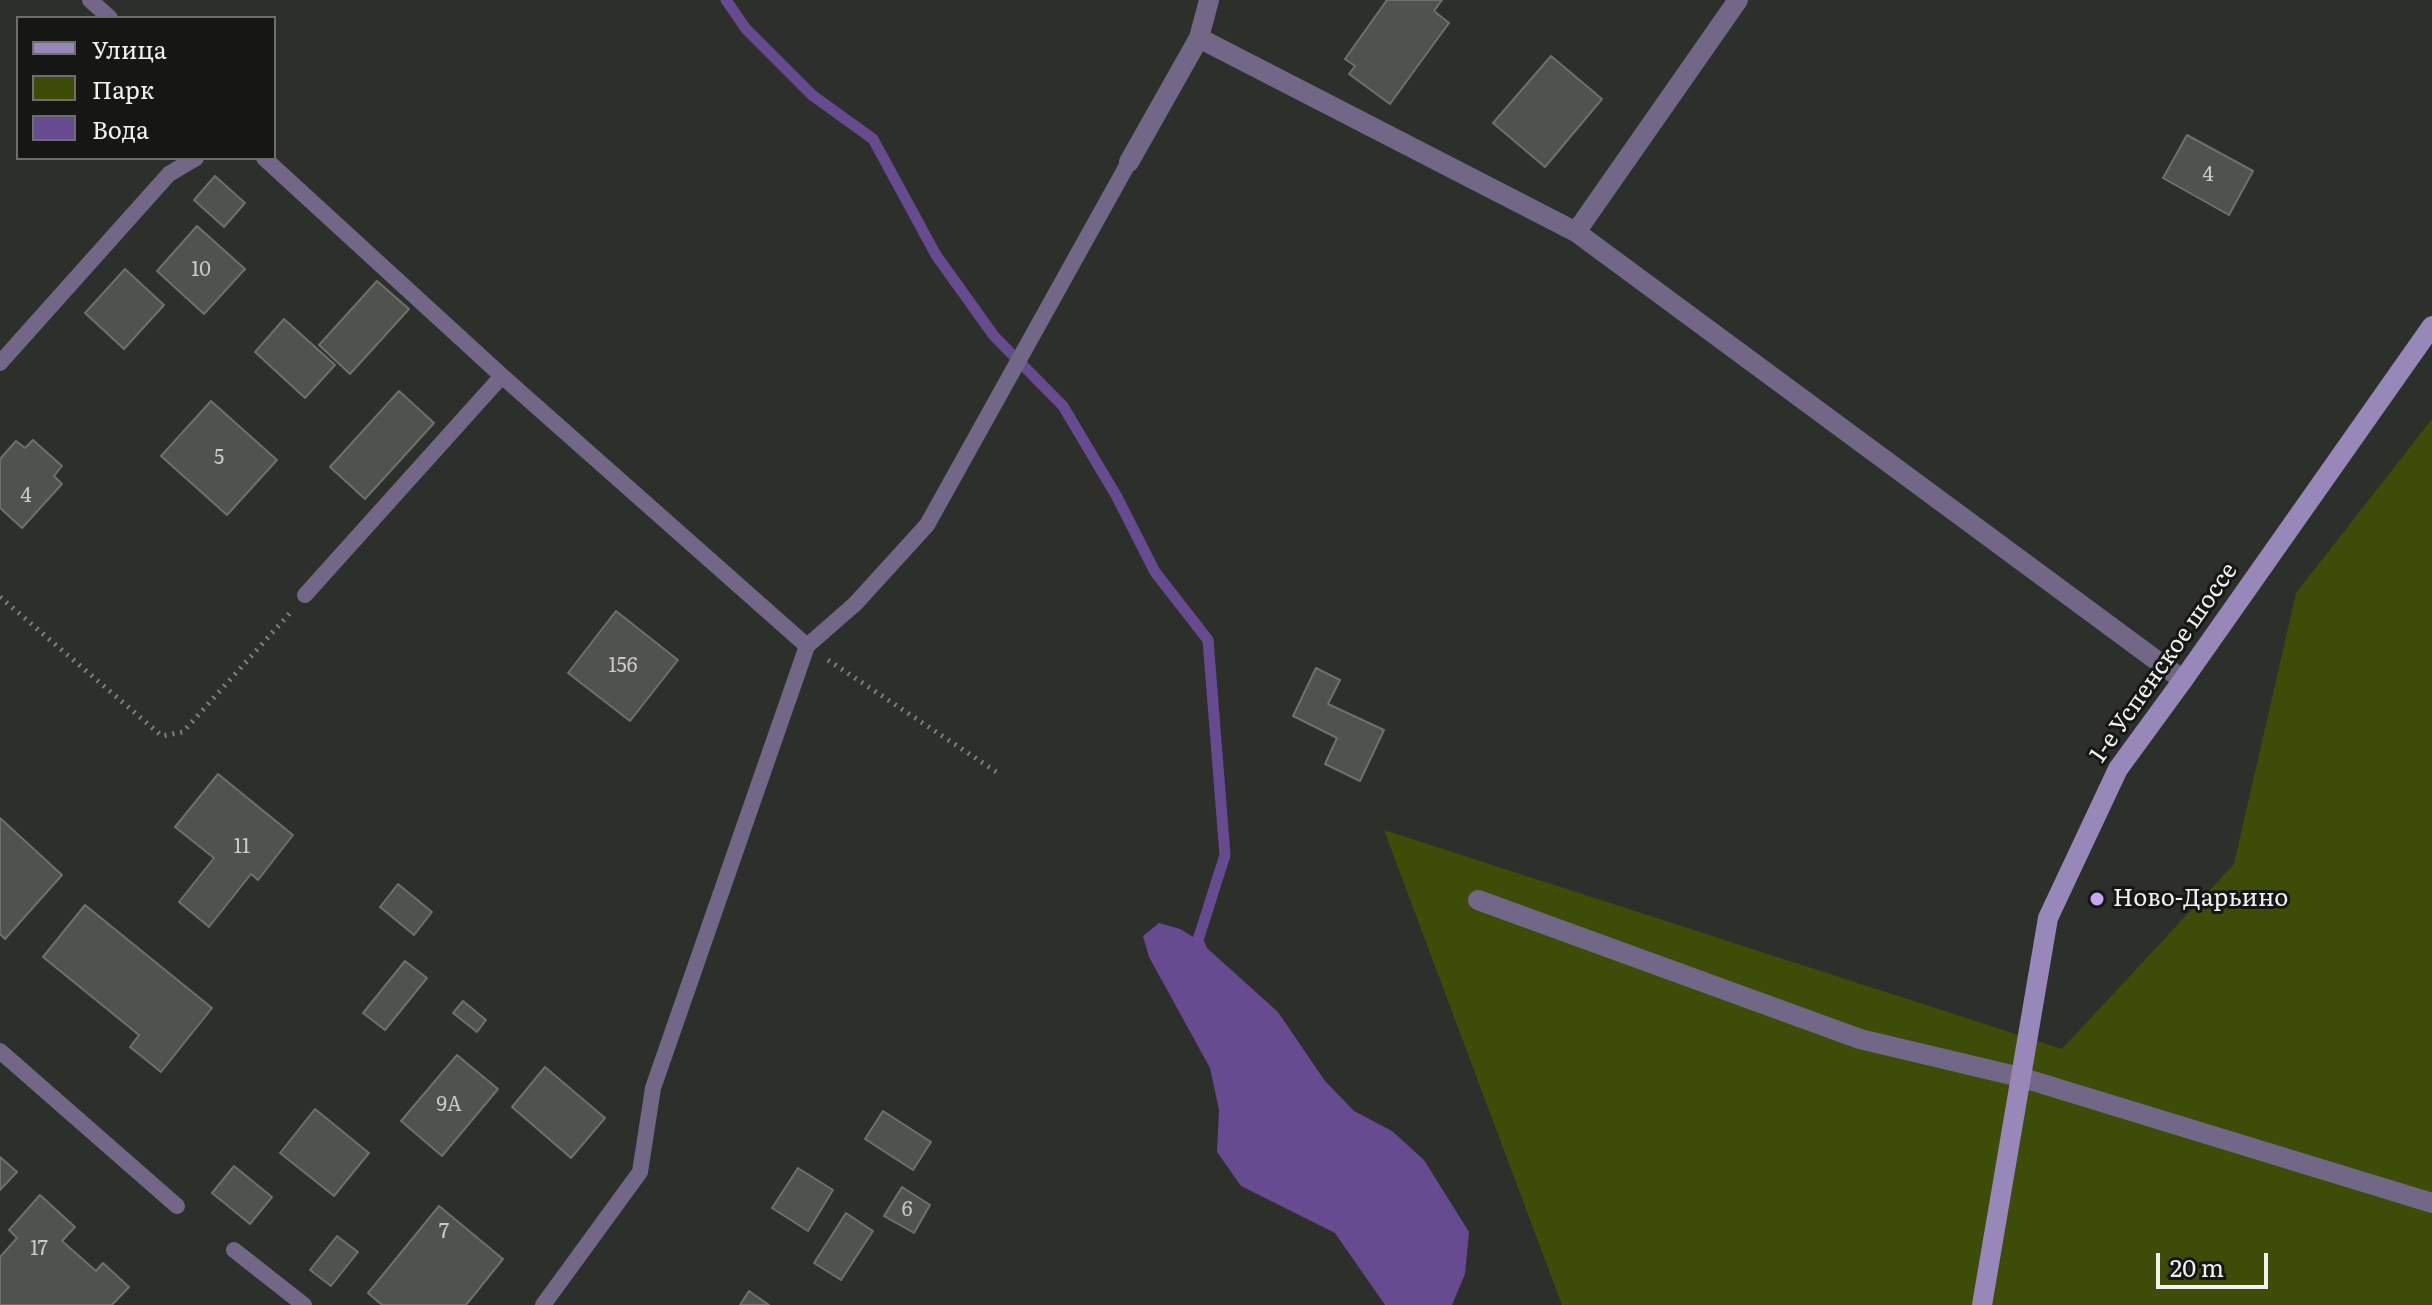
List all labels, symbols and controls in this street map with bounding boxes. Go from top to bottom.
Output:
legend [16,16,276,160]
text: Улица [92,31,167,66]
text: Парк [92,71,154,106]
text: Вода [92,111,149,146]
house number: 4 [2202,163,2214,187]
house number: 10 [191,258,211,282]
house number: 5 [214,446,224,470]
house number: 4 [20,484,32,508]
street label: 1-е Успенское шоссе [2084,558,2244,768]
house number: 156 [608,654,638,678]
house number: 11 [234,835,250,859]
place label: Ново-Дарьино [2113,885,2288,913]
marker: Ново-Дарьино [2088,890,2106,908]
house number: 9А [436,1093,462,1117]
house number: 6 [902,1198,912,1222]
house number: 7 [439,1220,449,1244]
house number: 17 [30,1237,48,1261]
scale bar [2160,1237,2272,1287]
text: 20 m [2170,1249,2224,1284]

